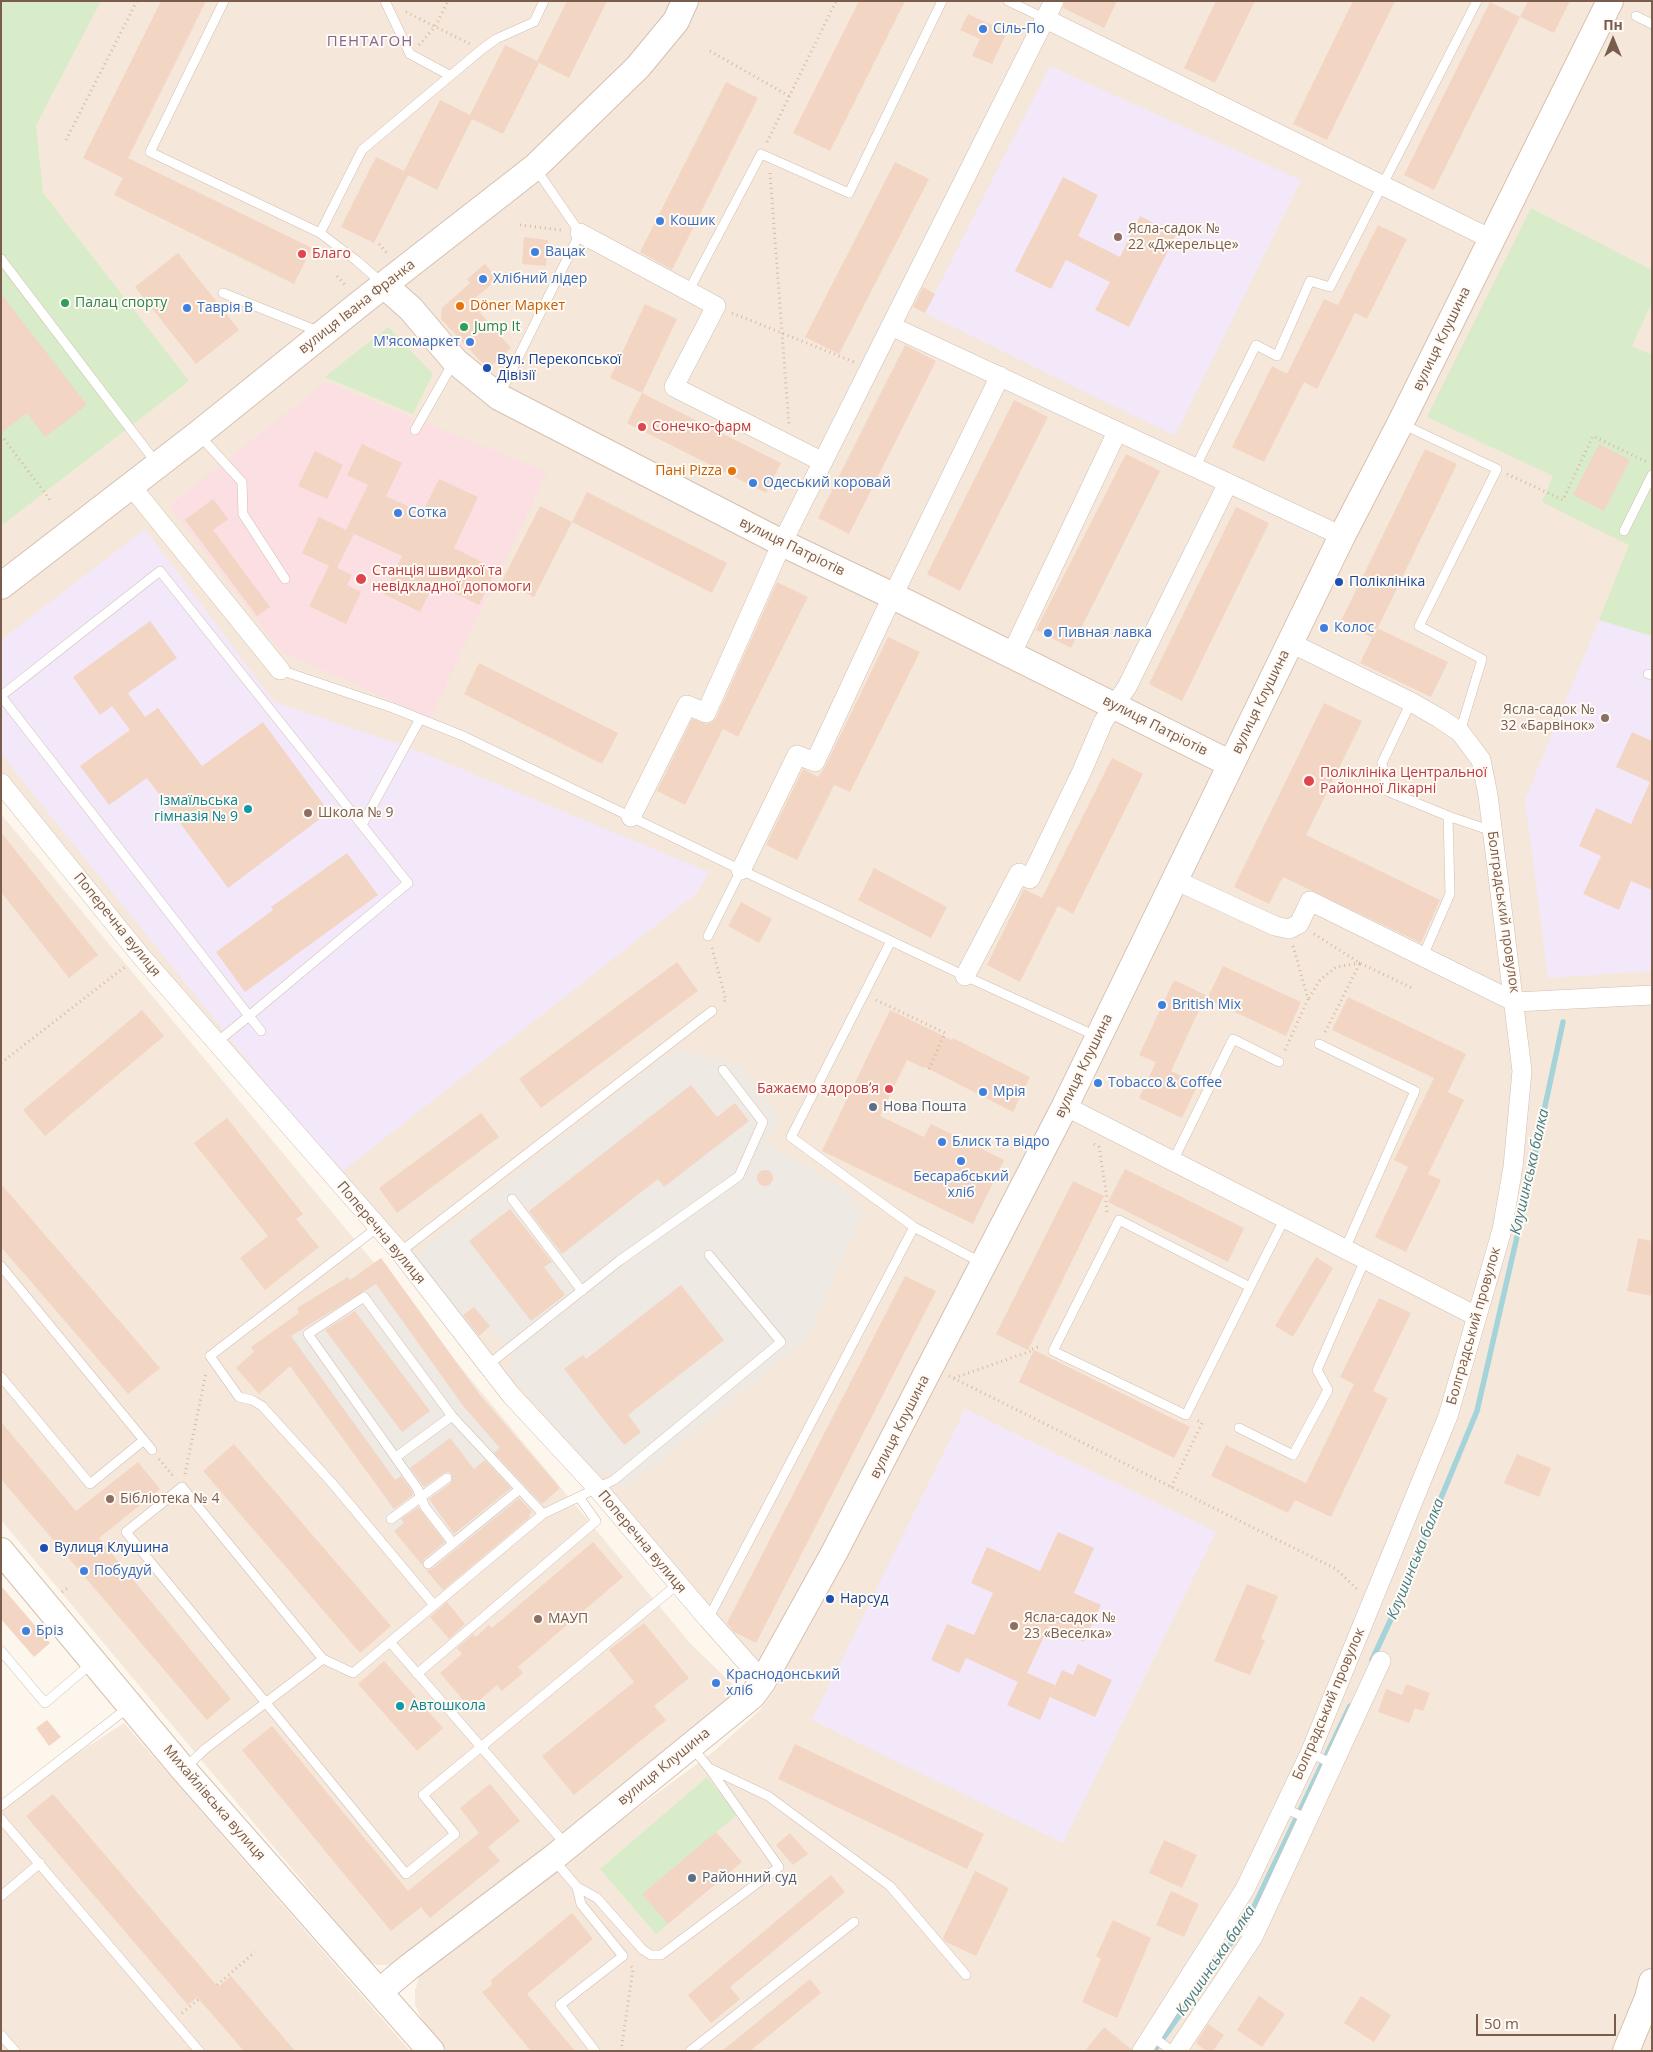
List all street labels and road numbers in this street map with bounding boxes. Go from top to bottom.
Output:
street label: вулиця Івана Франка [295,256,419,358]
street label: вулиця Клушина [1410,284,1474,394]
street label: вулиця Патріотів [736,514,848,580]
street label: вулиця Клушина [1229,647,1293,757]
street label: вулиця Патріотів [1100,692,1210,760]
street label: Болградський провулок [1483,830,1523,994]
street label: Поперечна вулиця [70,870,164,980]
street label: вулиця Клушина [1052,1011,1116,1121]
street label: Поперечна вулиця [333,1178,429,1288]
street label: Болградський провулок [1443,1245,1505,1407]
street label: вулиця Клушина [867,1373,933,1481]
street label: Поперечна вулиця [594,1487,690,1597]
street label: Болградський провулок [1289,1625,1369,1783]
street label: вулиця Клушина [615,1725,713,1809]
street label: Михайлівська вулиця [159,1742,269,1864]

